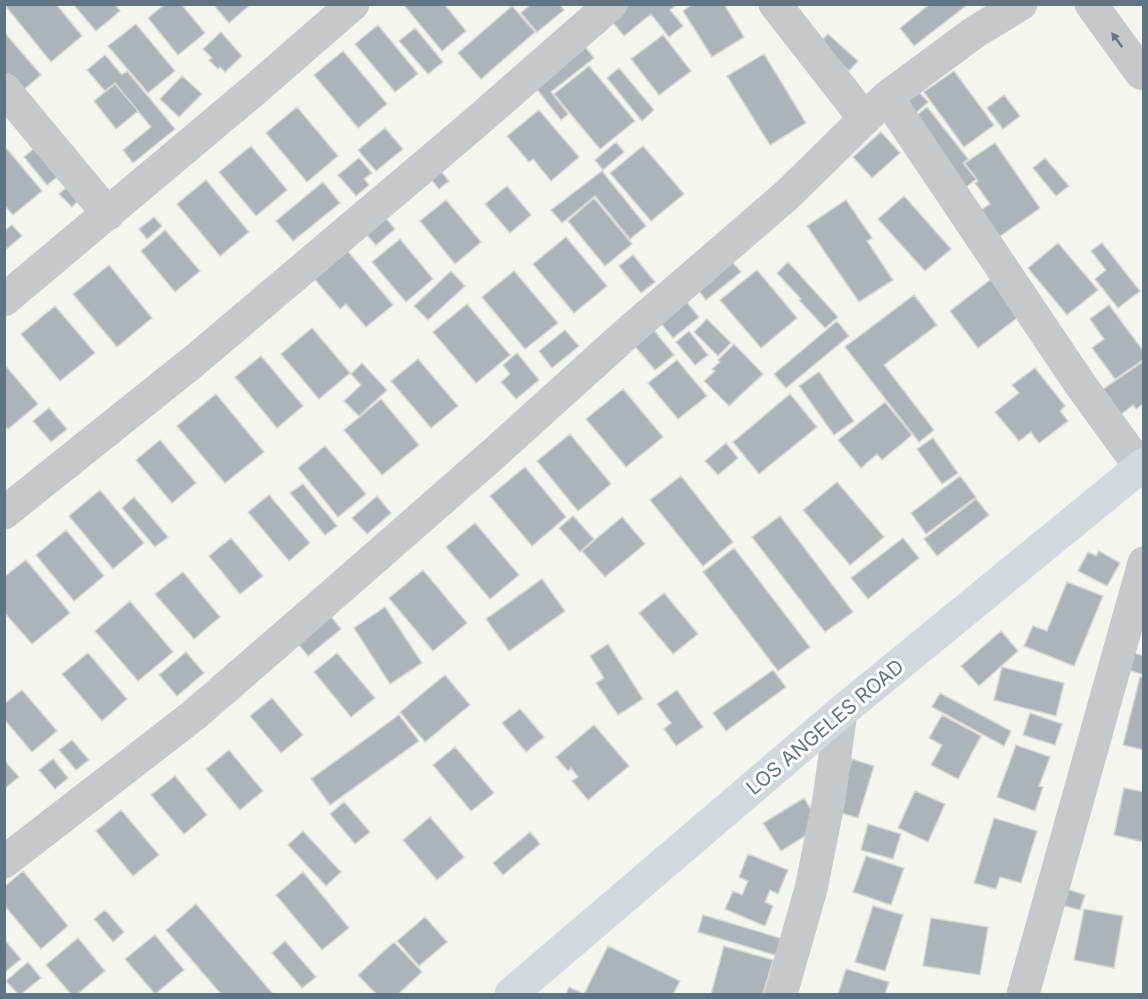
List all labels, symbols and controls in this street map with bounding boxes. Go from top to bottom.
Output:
one-way arrow [1112,32,1123,48]
street label: LOS ANGELES ROAD [742,654,908,800]

